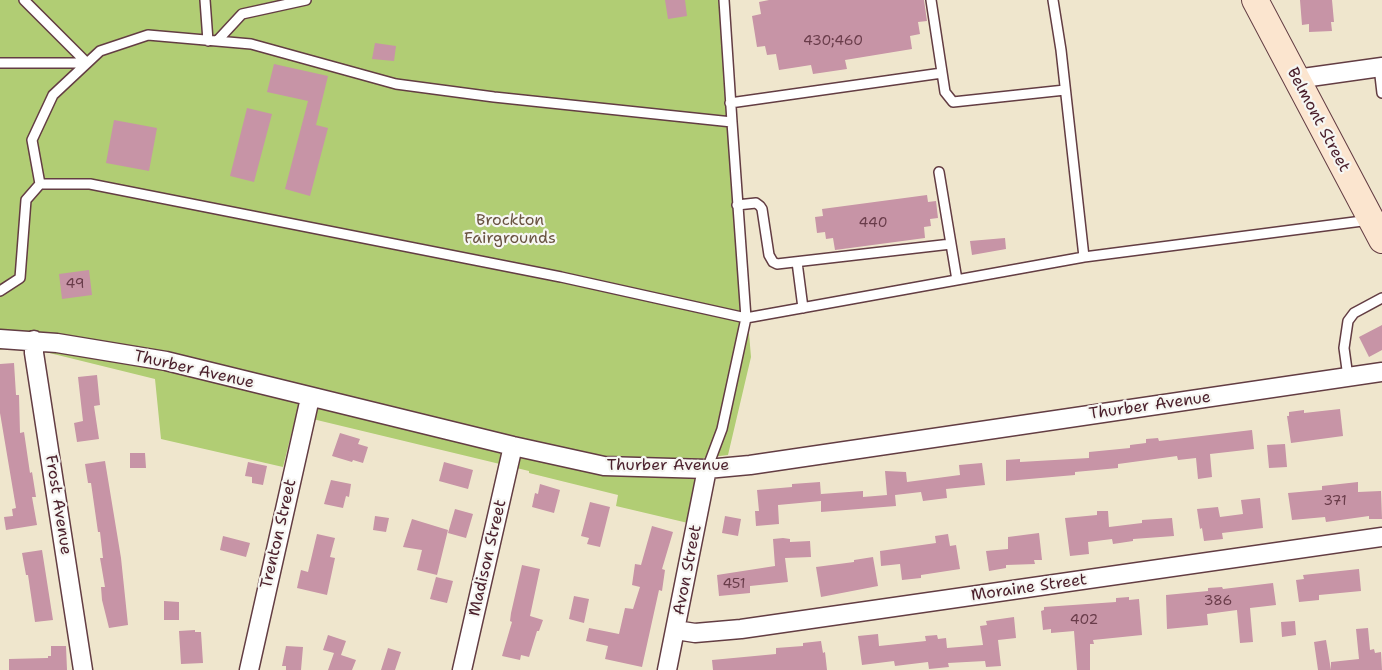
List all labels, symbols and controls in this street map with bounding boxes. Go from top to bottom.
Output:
house number: 430;460 [803,33,863,49]
street label: Belmont Street [1282,64,1354,176]
park label: Brockton Fairgrounds [464,211,556,249]
house number: 440 [859,215,887,231]
house number: 49 [66,276,84,292]
street label: Thurber Avenue [132,347,256,393]
street label: Thurber Avenue [1088,388,1212,424]
street label: Frost Avenue [41,454,75,556]
street label: Thurber Avenue [607,456,729,476]
street label: Trenton Street [257,477,301,591]
house number: 371 [1323,493,1347,509]
street label: Madison Street [465,498,511,618]
street label: Avon Street [670,523,706,617]
street label: Moraine Street [970,570,1088,606]
house number: 451 [722,576,746,592]
house number: 386 [1204,593,1232,609]
house number: 402 [1070,612,1098,628]

